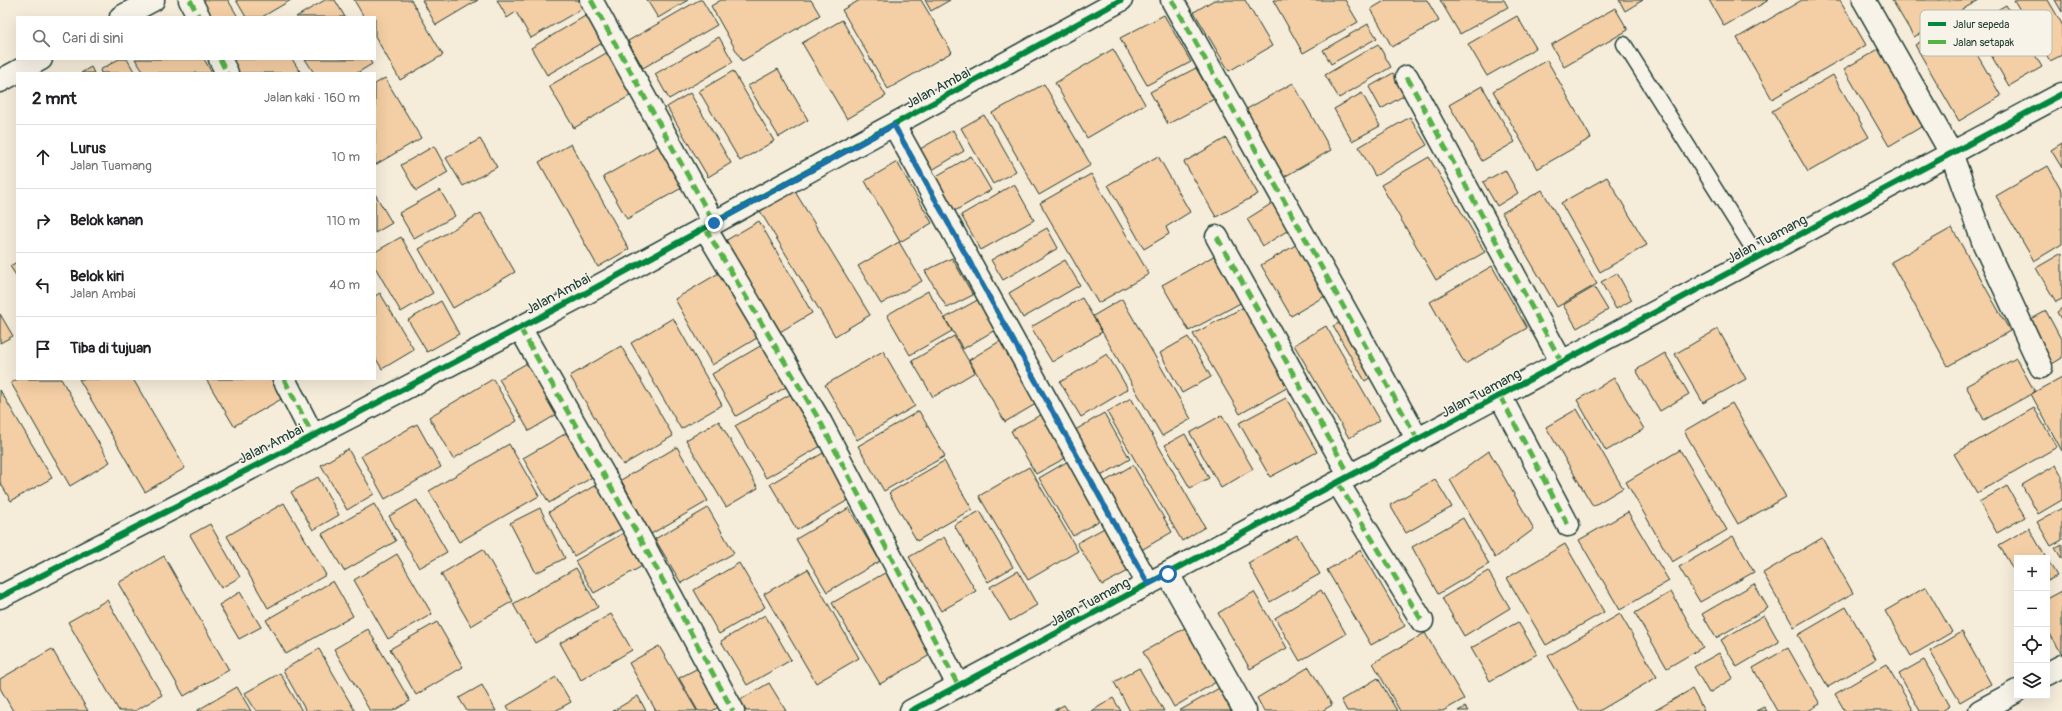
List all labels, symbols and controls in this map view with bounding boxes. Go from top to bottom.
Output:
legend [1920,10,2052,56]
search box [16,16,376,60]
text: Jalur sepeda [1953,18,2009,31]
icon: search [30,27,52,49]
text: Cari di sini [62,29,123,48]
text: Jalan setapak [1953,36,2015,49]
street label: Jalan Ambai [903,64,974,112]
text: 2 mnt [32,88,77,109]
text: Jalan kaki · 160 m [264,90,360,106]
text: Lurus [70,139,106,158]
icon: ahead [32,146,54,168]
text: 10 m [332,149,360,165]
text: Jalan Tuamang [70,158,152,174]
icon: right [32,210,54,232]
text: Belok kanan [70,211,143,230]
street label: Jalan Tuamang [1724,211,1810,267]
text: 110 m [327,213,360,229]
route end [705,214,723,232]
text: Belok kiri [70,267,124,286]
street label: Jalan Ambai [523,270,594,318]
icon: left [32,274,54,296]
text: 40 m [329,277,360,293]
text: Jalan Ambai [70,286,136,302]
icon: arrive [32,338,54,360]
text: Tiba di tujuan [70,339,151,358]
street label: Jalan Tuamang [1438,365,1524,421]
street label: Jalan Ambai [236,420,307,468]
map controls [2014,555,2050,699]
button: + [2014,555,2050,591]
route start [1159,565,1177,583]
street label: Jalan Tuamang [1047,574,1133,630]
button: − [2014,591,2050,627]
button: locate [2014,627,2050,663]
button: layers [2014,663,2050,699]

